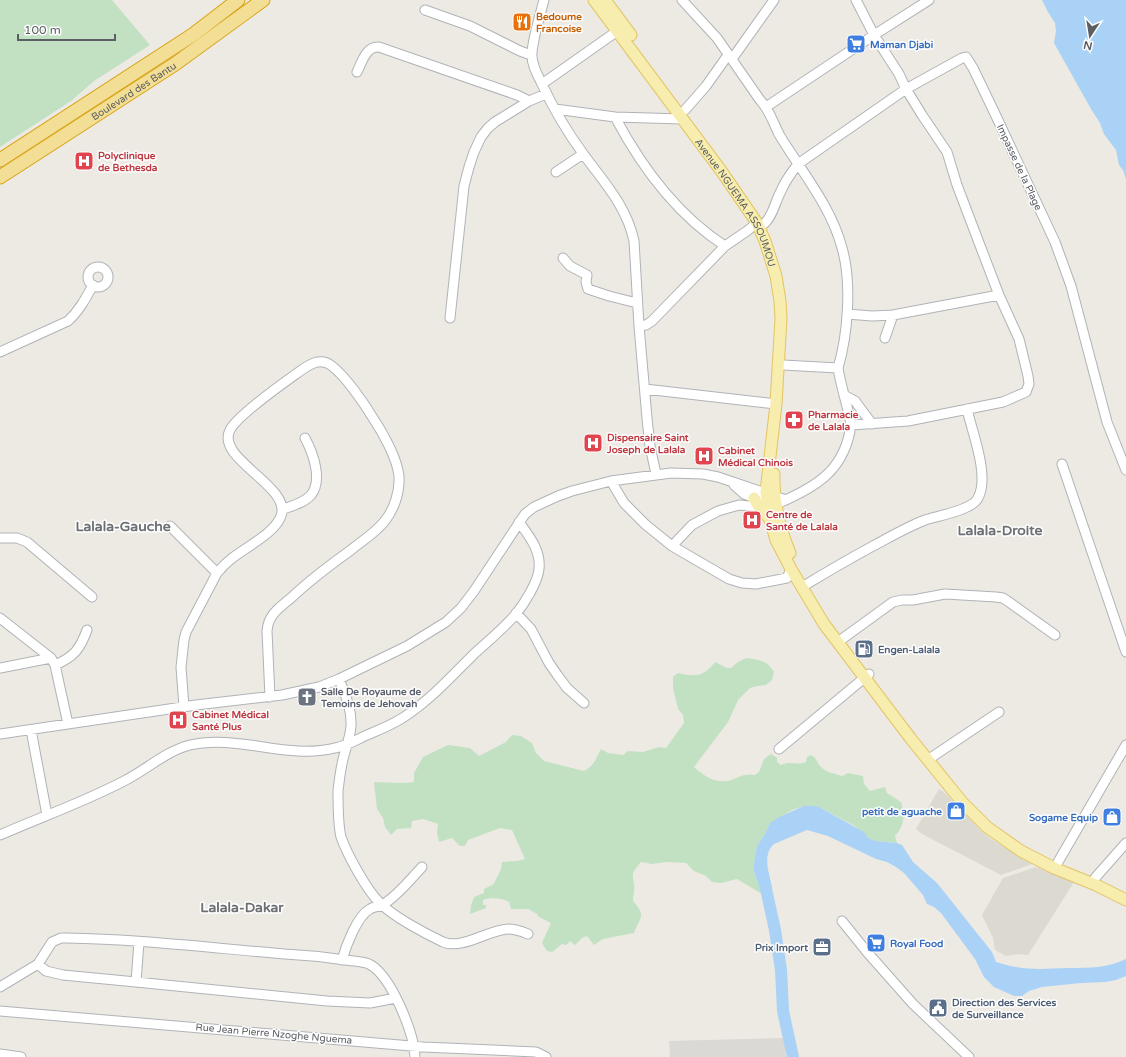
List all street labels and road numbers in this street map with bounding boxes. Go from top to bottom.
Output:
street label: Boulevard des Bantu [89,60,179,123]
street label: Impasse de la Plage [994,122,1044,213]
street label: Avenue NGUEMA ASSOUMOU [692,136,778,268]
street label: Rue Jean Pierre Nzoghe Nguema [195,1021,353,1047]

